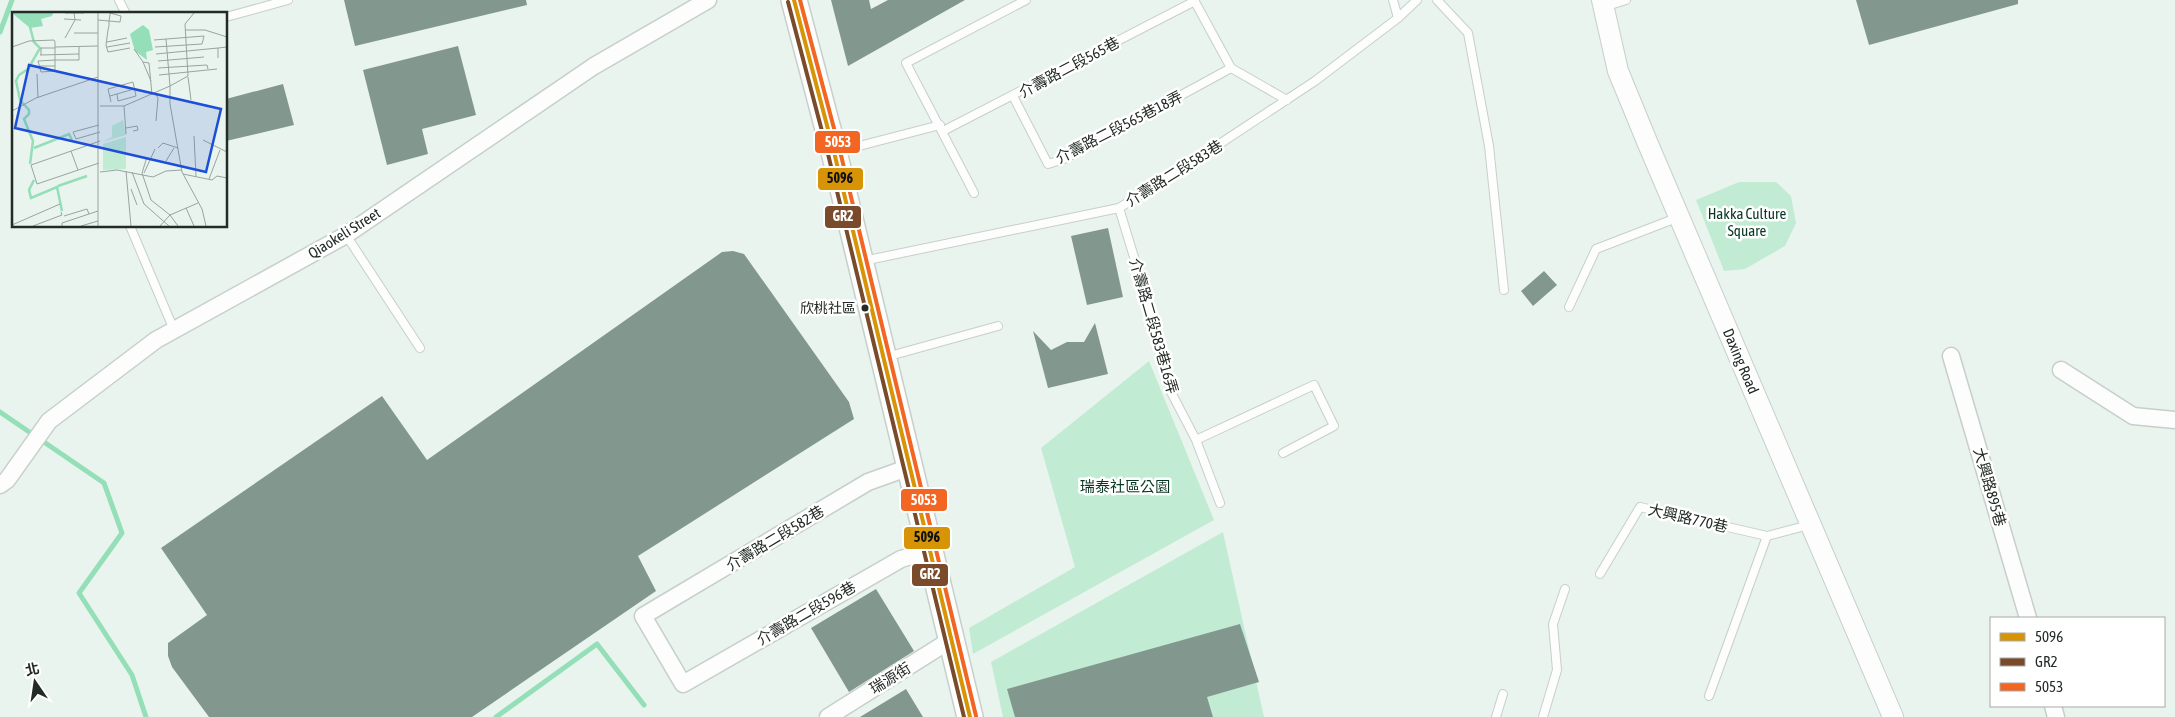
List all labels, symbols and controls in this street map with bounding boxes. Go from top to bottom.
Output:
inset map [12,12,228,228]
street label: 介壽路二段565巷 [1016,33,1122,101]
street label: 介壽路二段565巷18弄 [1053,88,1185,166]
line badge: 5053 [814,130,861,154]
text: 5053 [825,134,851,150]
street label: 介壽路二段583巷 [1122,136,1226,210]
line badge: 5096 [817,167,864,191]
text: 5096 [827,170,854,186]
street label: Qiaokeli Street [305,204,383,262]
line badge: GR2 [824,205,862,229]
park label: Hakka Culture Square [1708,205,1787,239]
text: GR2 [833,208,854,224]
street label: 介壽路二段583巷16弄 [1126,256,1182,396]
place label: 欣桃社區 [800,300,856,316]
marker: 欣桃社區 [860,303,870,313]
street label: Daxing Road [1720,326,1762,396]
street label: 大興路895巷 [1971,446,2009,528]
park label: 瑞泰社區公園 [1080,478,1170,495]
line badge: 5053 [900,488,948,512]
text: 5053 [911,492,937,508]
street label: 大興路770巷 [1647,501,1729,535]
street label: 介壽路二段582巷 [723,502,827,574]
line badge: 5096 [903,526,951,550]
text: 5096 [914,529,941,545]
line badge: GR2 [911,563,949,587]
text: GR2 [920,566,941,582]
street label: 介壽路二段596巷 [754,578,858,648]
legend [1990,617,2165,707]
text: 5096 [2035,628,2063,645]
text: GR2 [2035,653,2058,670]
north arrow [10,657,60,707]
street label: 瑞源街 [866,659,914,697]
text: 北 [23,660,41,679]
text: 5053 [2035,678,2063,695]

